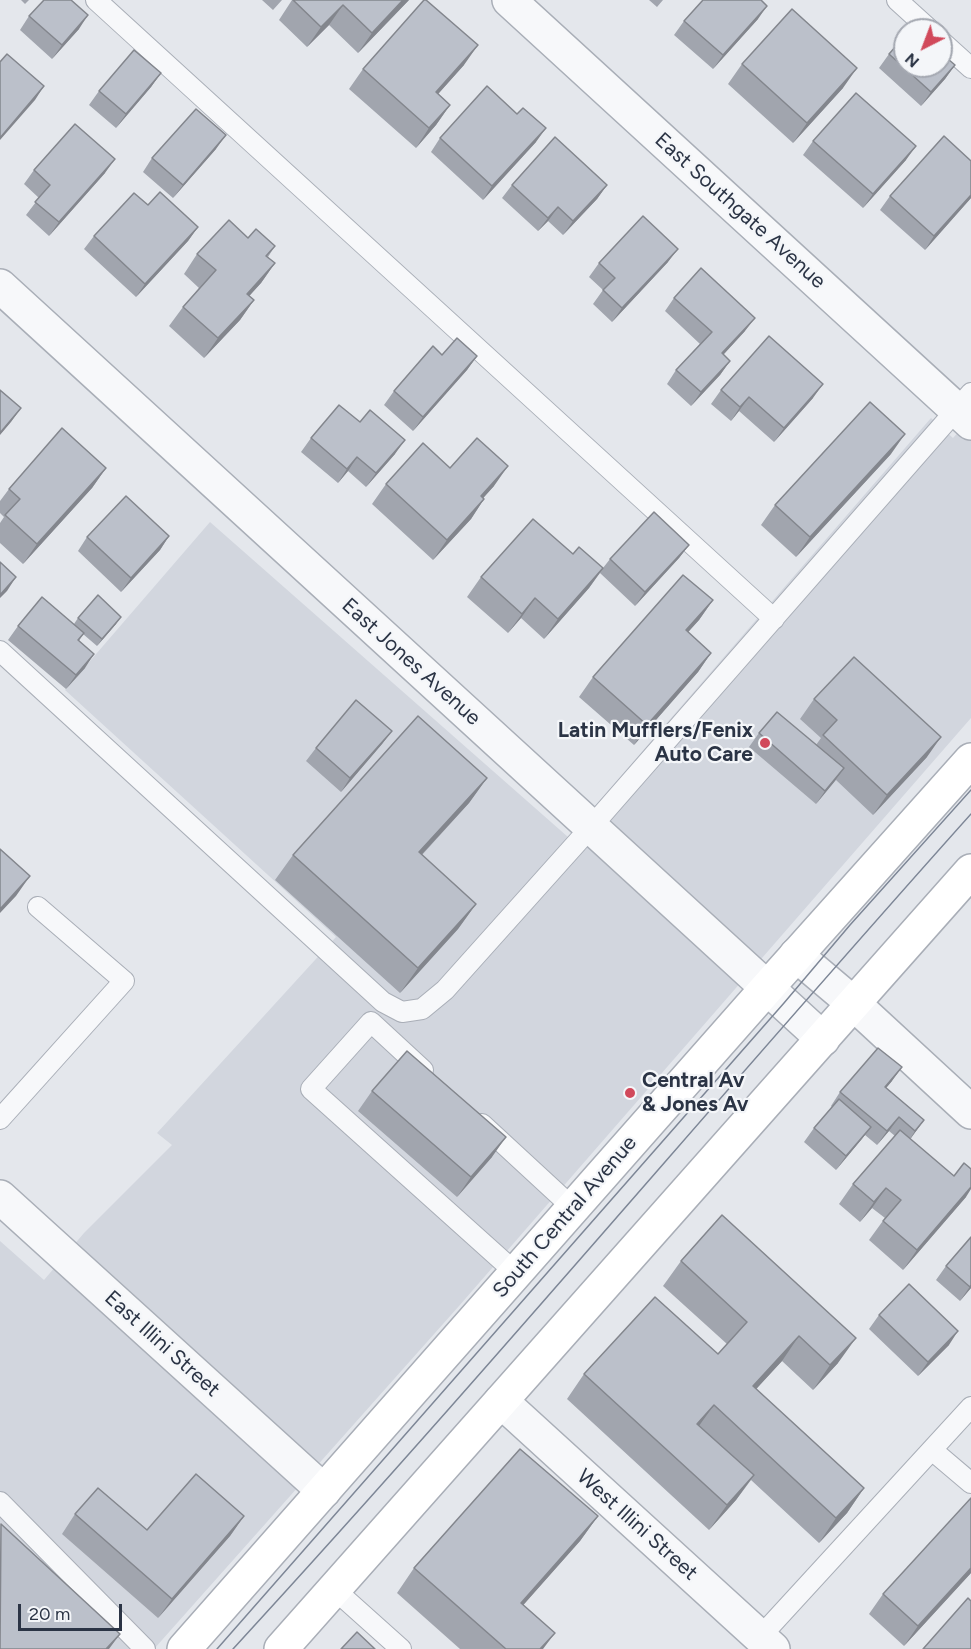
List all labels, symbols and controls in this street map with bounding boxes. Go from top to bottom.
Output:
north arrow [893,18,953,78]
text: N [901,49,923,71]
street label: East Southgate Avenue [649,128,831,294]
street label: East Jones Avenue [336,593,486,731]
place label: Latin Mufflers/Fenix Auto Care [558,718,753,768]
marker: Latin Mufflers/Fenix Auto Care [758,736,772,750]
place label: Central Av & Jones Av [642,1068,749,1118]
marker: Central Av & Jones Av [623,1086,637,1100]
street label: South Central Avenue [488,1131,642,1303]
street label: East Illini Street [99,1286,225,1402]
street label: West Illini Street [571,1464,703,1586]
scale bar [21,1592,124,1630]
text: 20 m [29,1603,70,1625]

